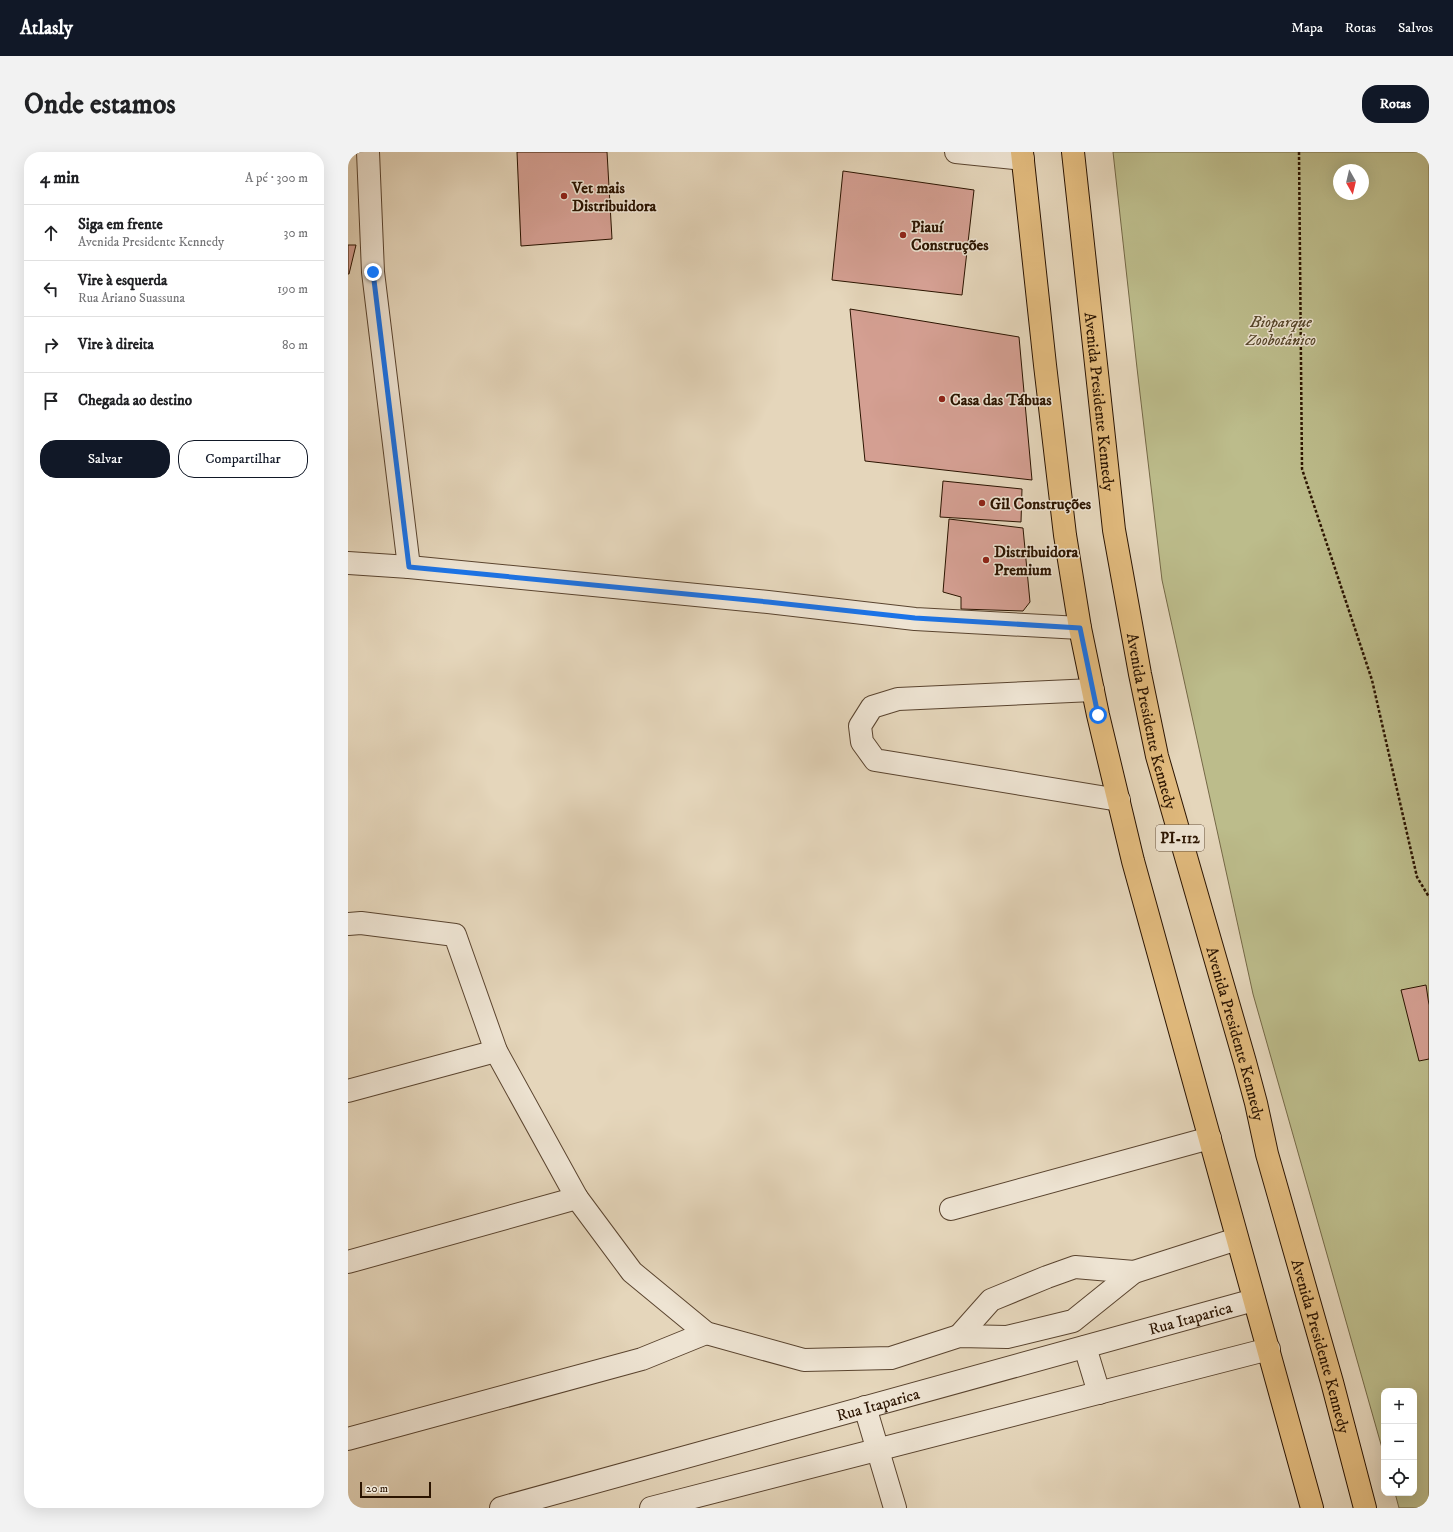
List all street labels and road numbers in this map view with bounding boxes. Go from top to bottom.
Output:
street label: Avenida Presidente Kennedy [1079,311,1119,493]
street label: Avenida Presidente Kennedy [1122,631,1181,812]
road number: PI-112 [1156,825,1204,851]
street label: Avenida Presidente Kennedy [1201,944,1269,1123]
street label: Avenida Presidente Kennedy [1286,1257,1354,1436]
street label: Rua Itaparica [1147,1298,1235,1340]
street label: Rua Itaparica [834,1384,922,1426]

